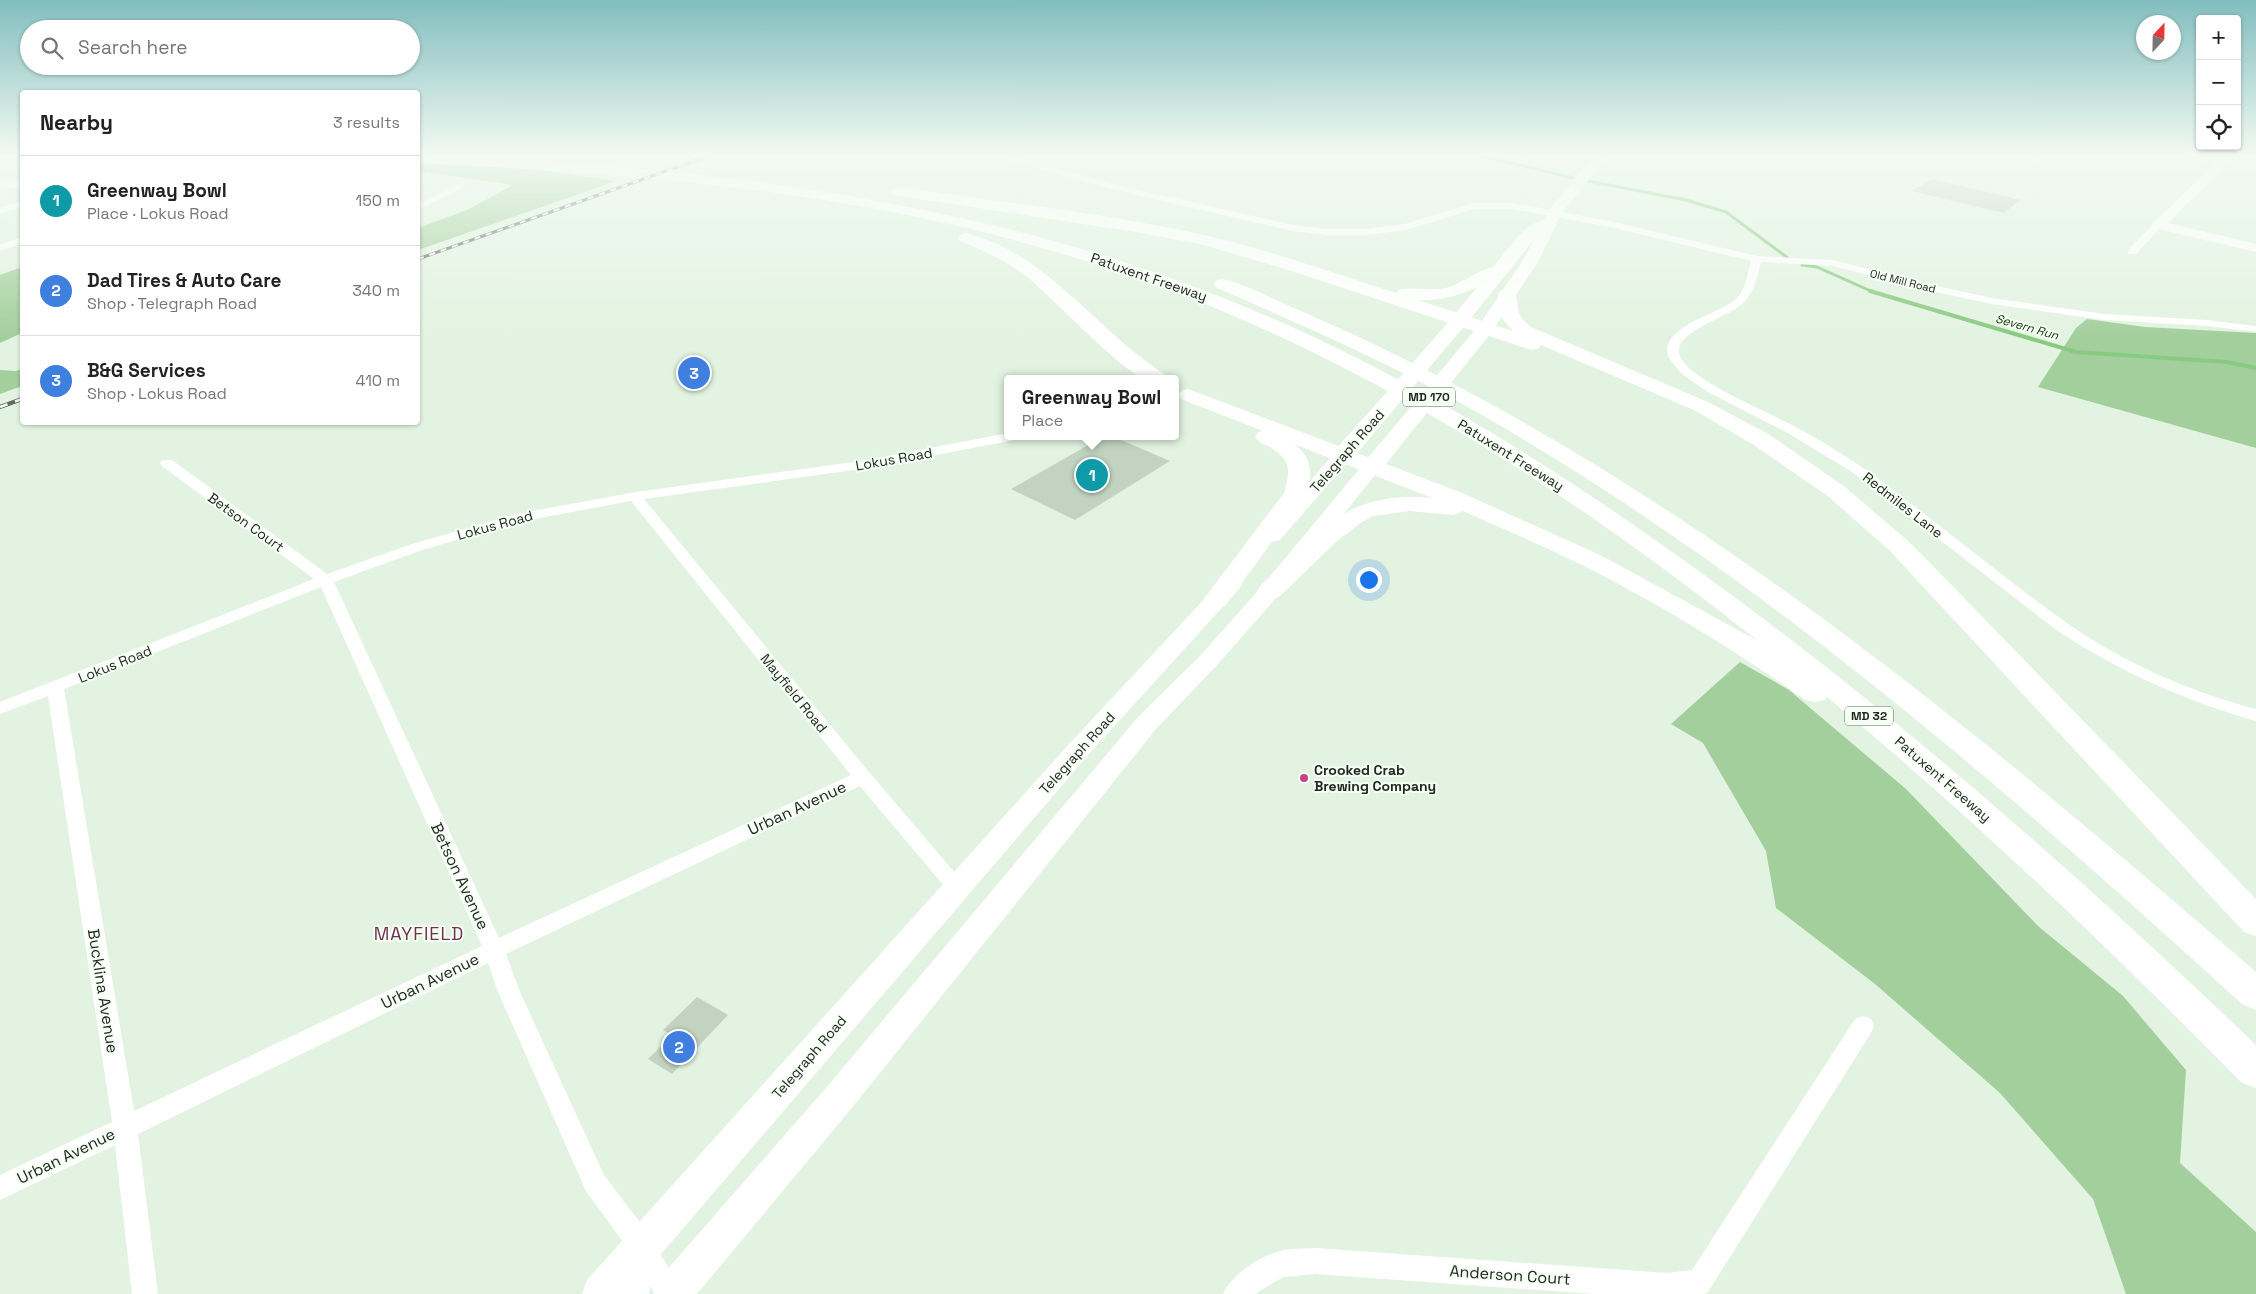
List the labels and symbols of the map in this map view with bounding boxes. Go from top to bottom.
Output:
north arrow [2136,15,2181,60]
street label: Patuxent Freeway [1088,249,1210,305]
street label: Old Mill Road [1869,266,1937,296]
water label: Severn Run [1994,310,2061,344]
pin: 3 [678,354,710,392]
road number: MD 170 [1403,388,1455,407]
street label: Telegraph Road [1306,406,1388,496]
street label: Patuxent Freeway [1454,415,1568,495]
street label: Lokus Road [854,443,934,475]
pin: 1 [1076,456,1108,494]
street label: Redmiles Lane [1859,468,1947,542]
street label: Betson Court [204,488,288,556]
street label: Lokus Road [455,506,535,544]
your location [1356,567,1382,593]
street label: Lokus Road [76,641,154,687]
street label: Mayfield Road [757,650,831,736]
road number: MD 32 [1845,706,1893,726]
street label: Telegraph Road [1035,708,1119,798]
street label: Patuxent Freeway [1891,732,1995,826]
place label: Crooked Crab Brewing Company [1314,761,1436,795]
marker: Crooked Crab Brewing Company [1298,772,1310,784]
street label: Urban Avenue [744,776,850,840]
street label: Betson Avenue [426,819,494,933]
district label: MAYFIELD [374,922,464,945]
street label: Bucklina Avenue [83,927,123,1055]
street label: Urban Avenue [378,948,482,1014]
street label: Telegraph Road [768,1012,850,1102]
pin: 2 [663,1028,695,1066]
street label: Urban Avenue [14,1123,118,1189]
street label: Anderson Court [1449,1260,1571,1290]

